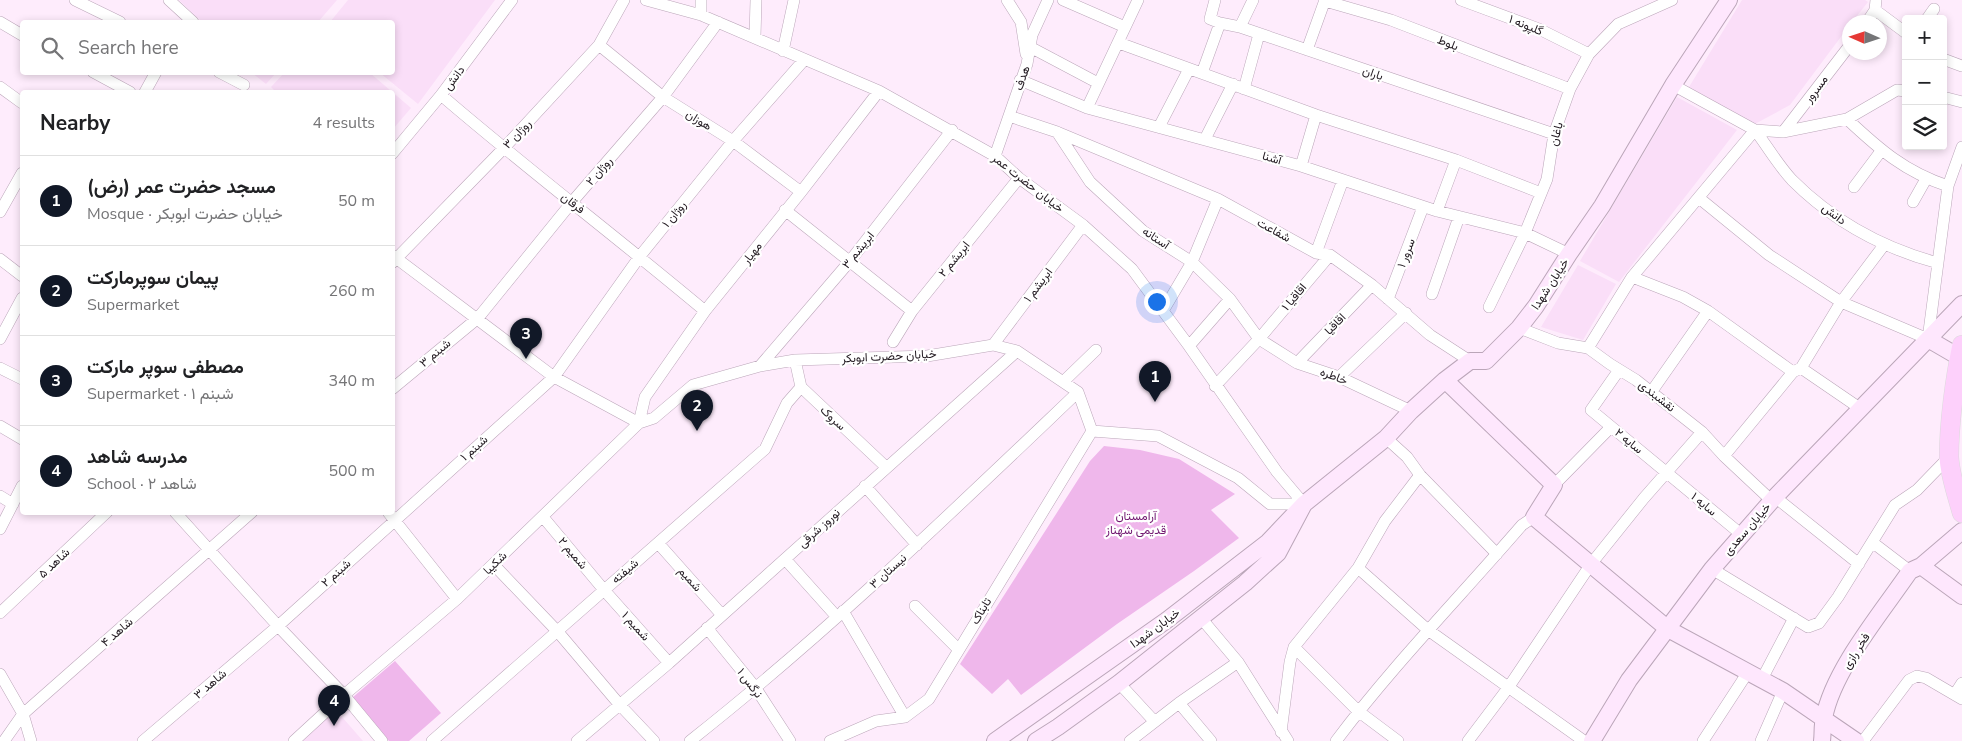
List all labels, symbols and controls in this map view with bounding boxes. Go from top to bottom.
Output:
street label: گلپونه ۱ [1506,11,1546,39]
north arrow [1842,15,1887,60]
map controls [1902,15,1947,150]
button: + [1902,15,1947,60]
search box [20,20,395,75]
street label: بلوط [1435,32,1461,54]
icon: search [38,34,66,62]
text: Search here [78,35,179,61]
button: − [1902,60,1947,105]
street label: دانش [440,62,469,94]
street label: باران [1361,62,1385,84]
street label: هدف [1010,64,1034,92]
street label: مسرور [1800,72,1832,107]
button: layers [1902,105,1947,150]
street label: هوزان [683,106,715,134]
text: Nearby [40,109,110,137]
text: 4 results [313,112,375,134]
street label: روژان ۳ [499,116,535,152]
street label: باغان [1545,120,1567,148]
street label: آشنا [1260,148,1285,169]
street label: خیابان حضرت عمر [988,149,1067,216]
street label: روژان ۲ [582,153,616,189]
text: مسجد حضرت عمر (رض) [87,174,276,200]
street label: فرقان [558,189,588,217]
text: 1 [51,190,61,212]
text: 50 m [338,190,375,212]
street label: روژان ۱ [658,197,690,231]
street label: دانش [1818,200,1850,229]
text: Mosque · خیابان حضرت ابوبکر [87,203,283,225]
street label: شفاعت [1254,214,1294,246]
street label: آستانه [1139,223,1174,254]
street label: ابریشم ۳ [838,228,878,272]
street label: سرور ۱ [1393,236,1419,270]
street label: ابریشم ۲ [935,238,973,280]
street label: مهیار [738,239,766,268]
street label: خیابان شهدا [1527,255,1573,313]
text: پیمان سوپرمارکت [87,265,219,291]
street label: ابریشم ۱ [1020,265,1056,305]
text: 2 [51,280,61,302]
text: 260 m [328,280,375,302]
street label: اقاقیا ۱ [1278,280,1310,314]
your location [1144,289,1170,315]
text: Supermarket [87,294,179,316]
street label: اقاقیا [1321,310,1349,338]
pin: 3 [510,318,542,359]
street label: شبنم ۳ [416,335,454,371]
street label: خیابان حضرت ابوبکر [840,346,937,367]
text: مصطفی سوپر مارکت [87,354,244,380]
pin: 1 [1139,361,1171,402]
street label: خاطره [1318,363,1350,389]
text: 3 [51,370,61,392]
text: 340 m [328,370,375,392]
street label: نقشبندی [1635,377,1679,415]
text: Supermarket · شبنم ۱ [87,383,234,405]
pin: 2 [681,390,713,431]
street label: سروک [817,402,849,434]
street label: سایه ۲ [1612,425,1646,457]
street label: شبنم ۱ [457,431,491,465]
text: مدرسه شاهد [87,444,188,470]
text: 4 [51,460,61,482]
text: 500 m [328,460,375,482]
text: School · شاهد ۲ [87,473,197,495]
street label: سایه ۱ [1688,489,1720,519]
street label: خیابان سعدی [1720,499,1774,559]
street label: نوروز شرقی [794,505,844,551]
park label: آرامستان قدیمی شهناز [1105,508,1166,538]
street label: شمیم ۲ [555,533,591,573]
street label: شاهد ۵ [35,544,73,582]
street label: شکیبا [480,548,510,578]
street label: نیستان ۳ [866,550,910,592]
street label: شبنم ۲ [318,555,354,591]
street label: شیفته [608,555,642,587]
street label: شمیم [675,563,705,595]
street label: تابناک [967,595,995,627]
street label: خیابان شهدا [1127,604,1183,652]
street label: شمیم ۱ [618,608,654,644]
street label: شاهد ۴ [98,614,136,650]
street label: فخر رازی [1838,630,1874,672]
street label: نرگس ۱ [733,665,767,701]
street label: شاهد ۳ [190,666,230,702]
pin: 4 [318,685,350,726]

